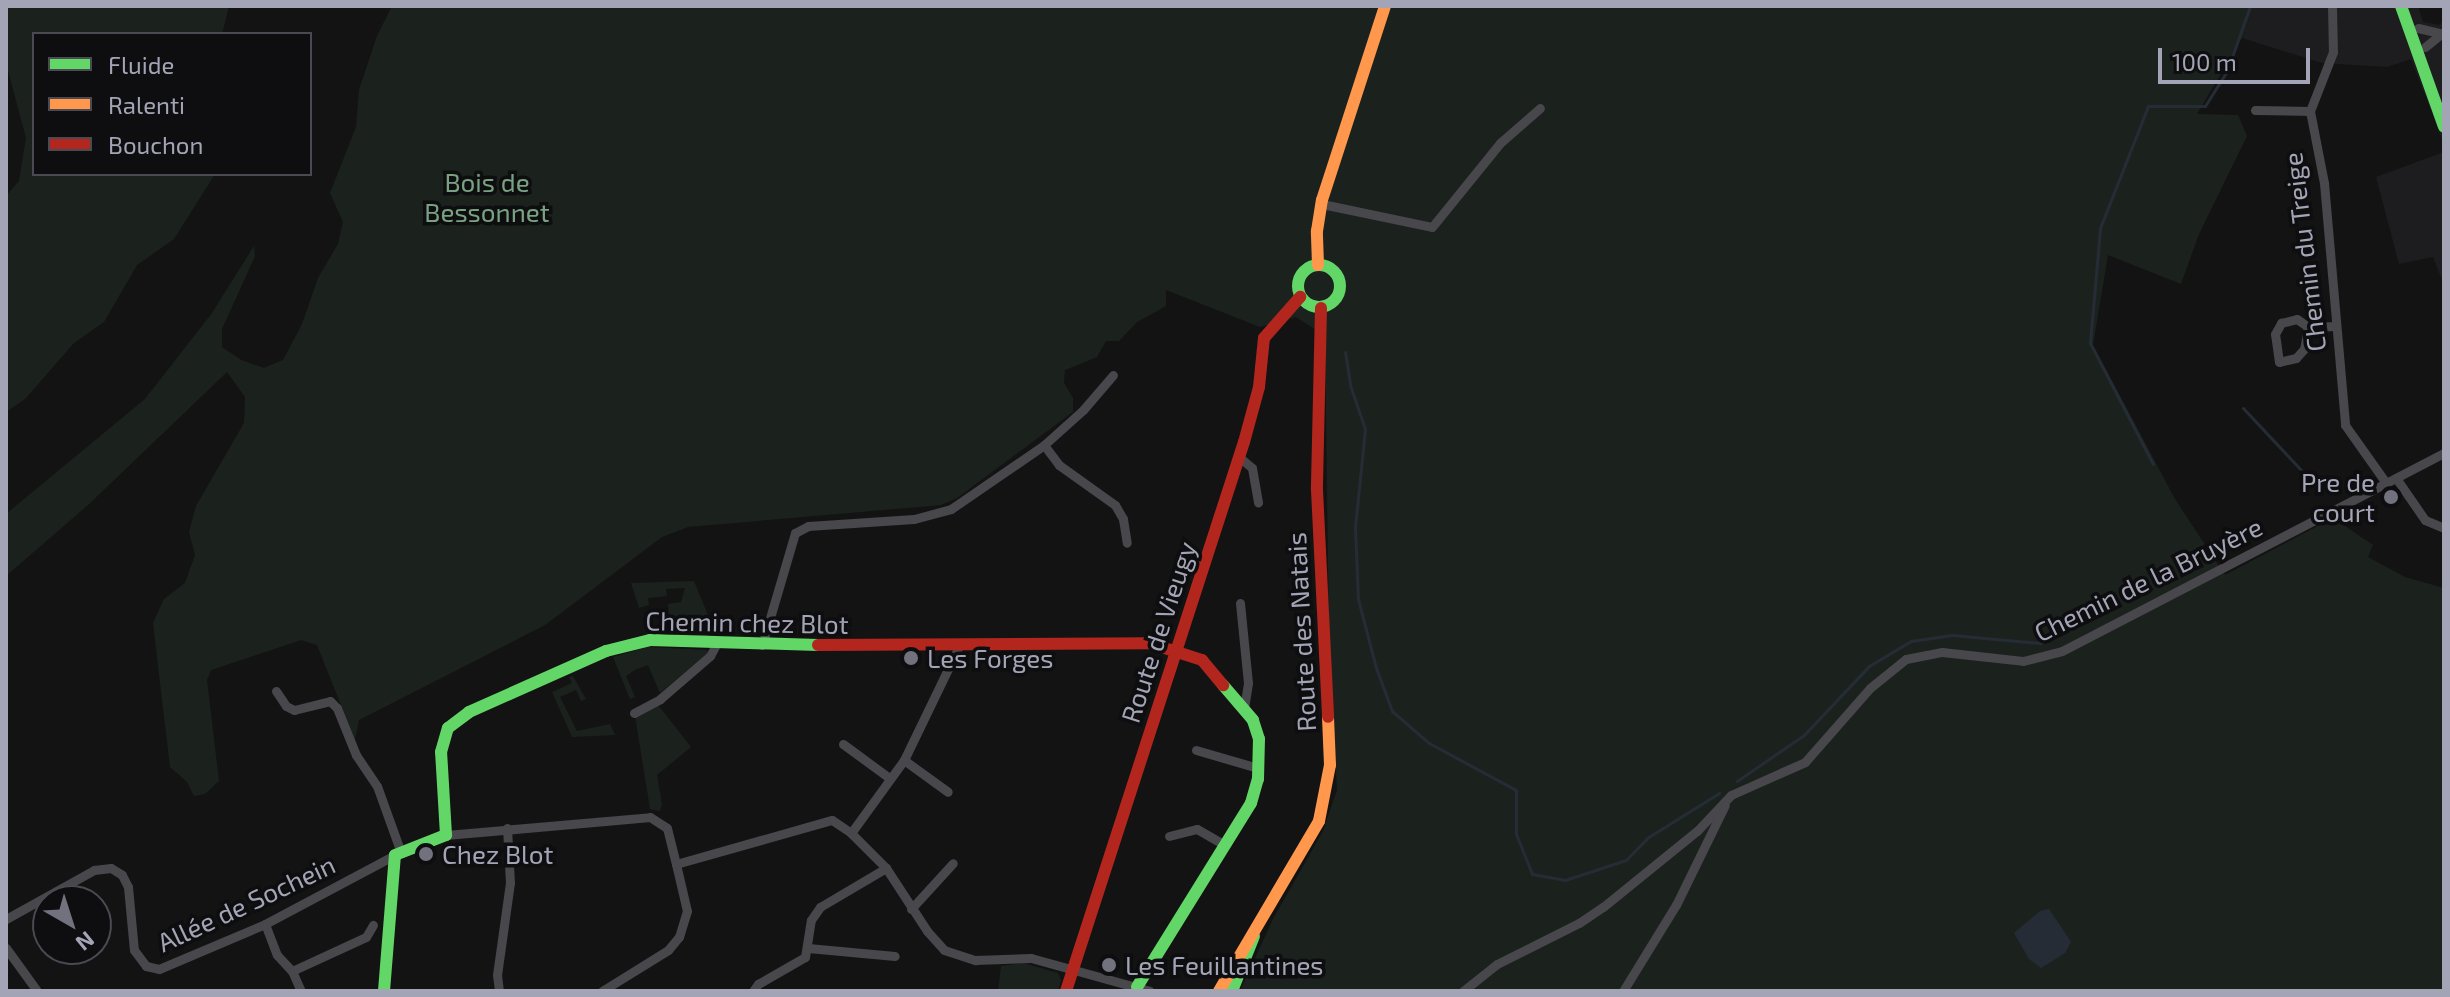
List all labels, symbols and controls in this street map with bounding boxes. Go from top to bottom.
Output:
legend [32,32,312,176]
scale bar [2162,32,2314,82]
text: 100 m [2172,47,2237,76]
text: Fluide [108,50,174,79]
text: Ralenti [108,90,185,119]
text: Bouchon [108,130,203,159]
street label: Chemin du Treige [2276,150,2332,354]
park label: Bois de Bessonnet [424,166,550,228]
place label: Pre de court [2301,466,2375,528]
marker: Pre de court [2382,488,2400,506]
street label: Chemin de la Bruyère [2029,510,2267,648]
street label: Route des Natais [1280,532,1322,732]
street label: Route de Vieugy [1114,537,1202,727]
street label: Chemin chez Blot [645,605,849,639]
place label: Les Forges [927,642,1054,674]
marker: Les Forges [902,649,920,667]
place label: Chez Blot [442,838,553,870]
marker: Chez Blot [417,845,435,863]
street label: Allée de Sochein [152,848,340,958]
north arrow [32,885,112,965]
text: N [71,927,100,957]
place label: Les Feuillantines [1125,949,1324,981]
marker: Les Feuillantines [1100,956,1118,974]

